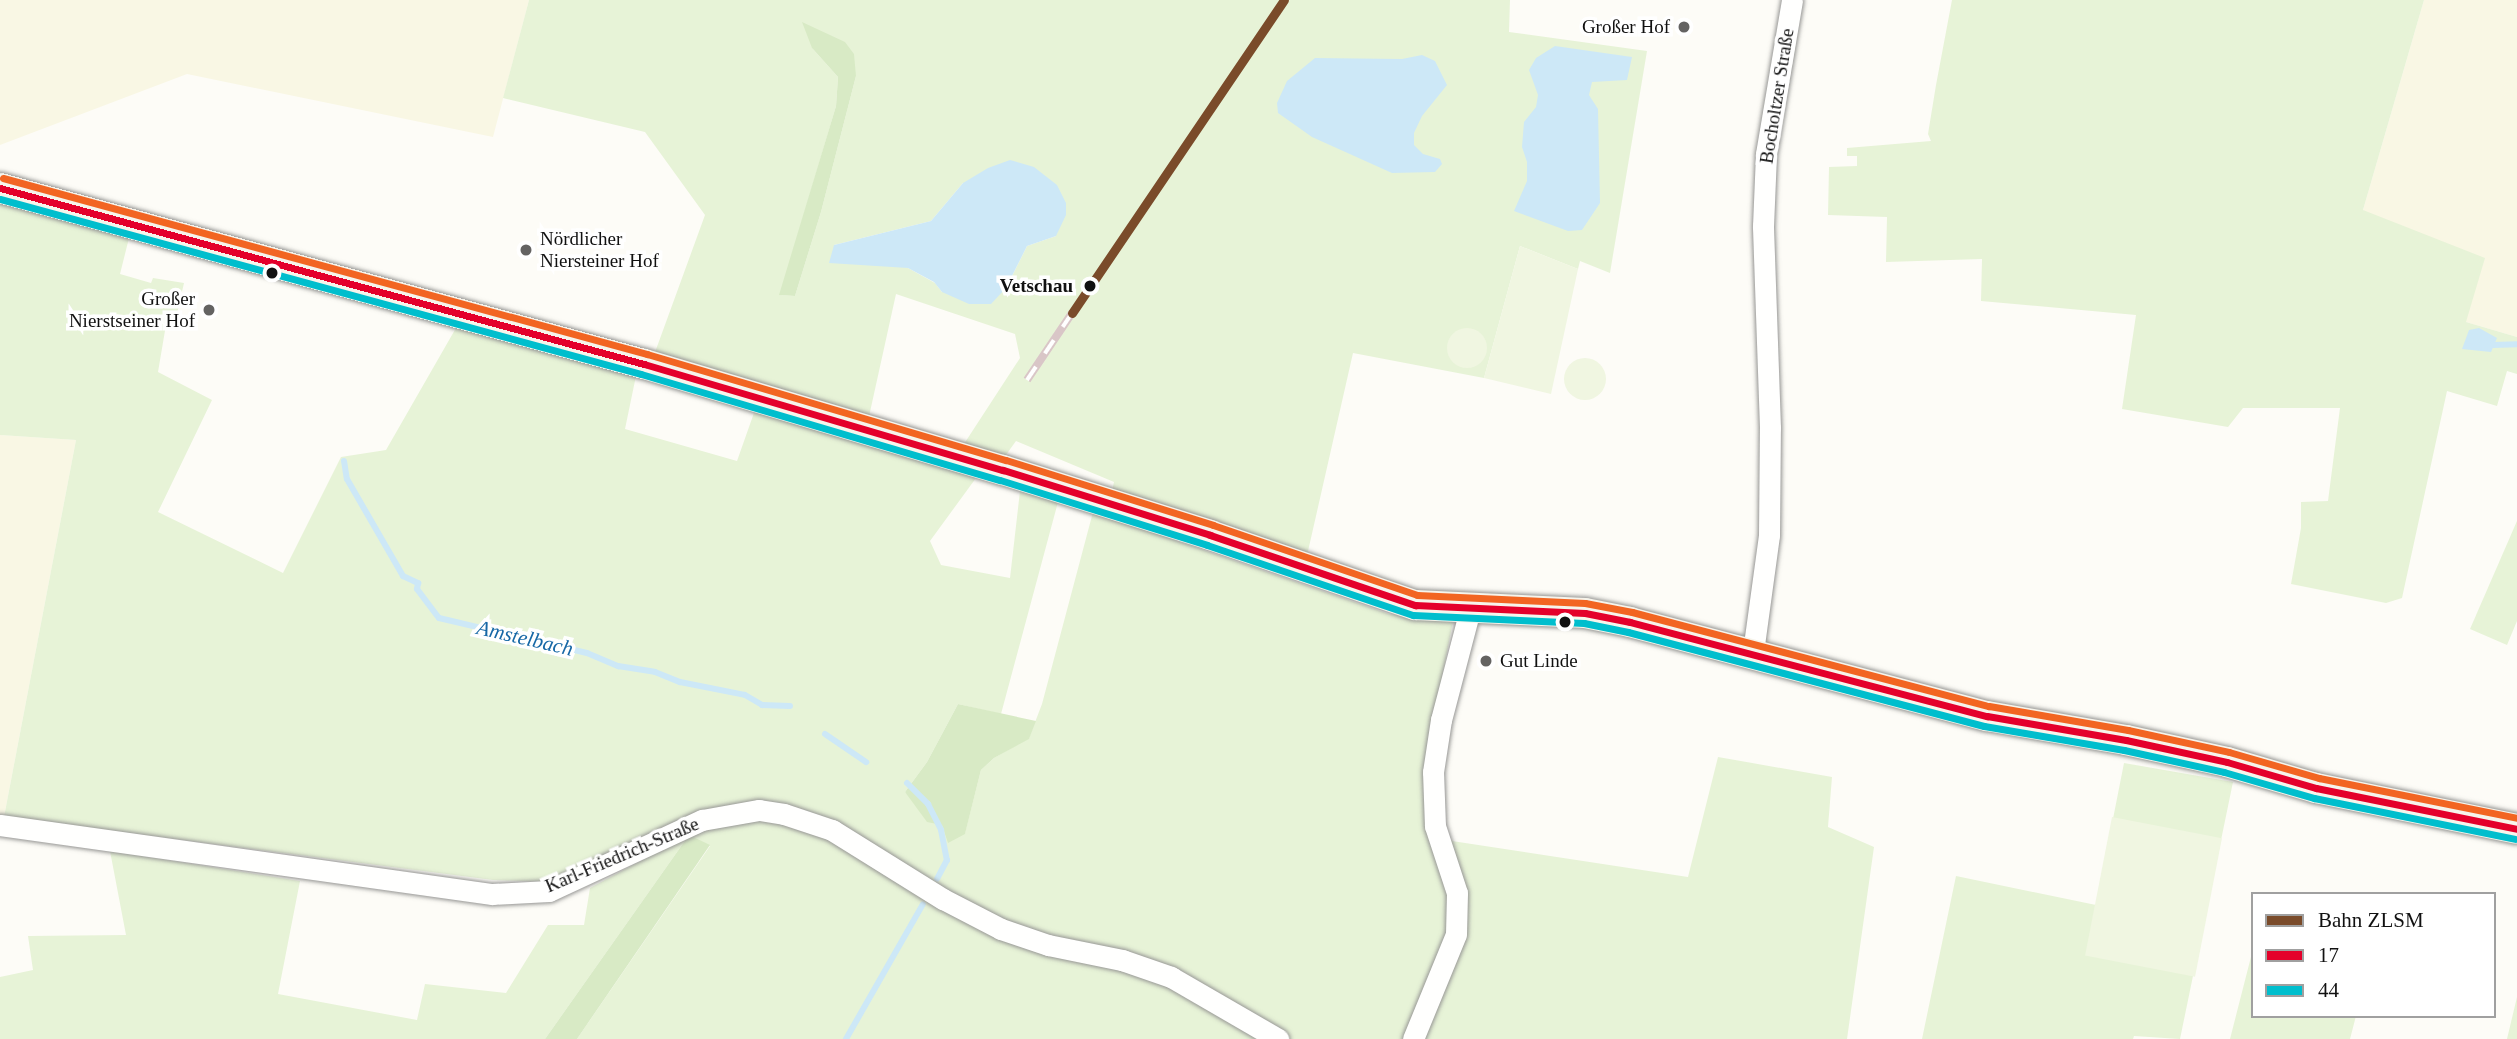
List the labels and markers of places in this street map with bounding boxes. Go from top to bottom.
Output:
place label: Großer Hof [1582,16,1670,38]
marker: Großer Hof [1676,19,1692,35]
place label: Nördlicher Niersteiner Hof [540,228,659,272]
marker: Nördlicher Niersteiner Hof [518,242,534,258]
unlabelled marker [265,266,279,280]
place label: Vetschau [1000,275,1073,297]
marker: Vetschau [1079,275,1101,297]
place label: Großer Nierstseiner Hof [69,288,195,332]
marker: Großer Nierstseiner Hof [201,302,217,318]
unlabelled marker [1558,615,1572,629]
place label: Gut Linde [1500,650,1578,672]
marker: Gut Linde [1478,653,1494,669]

